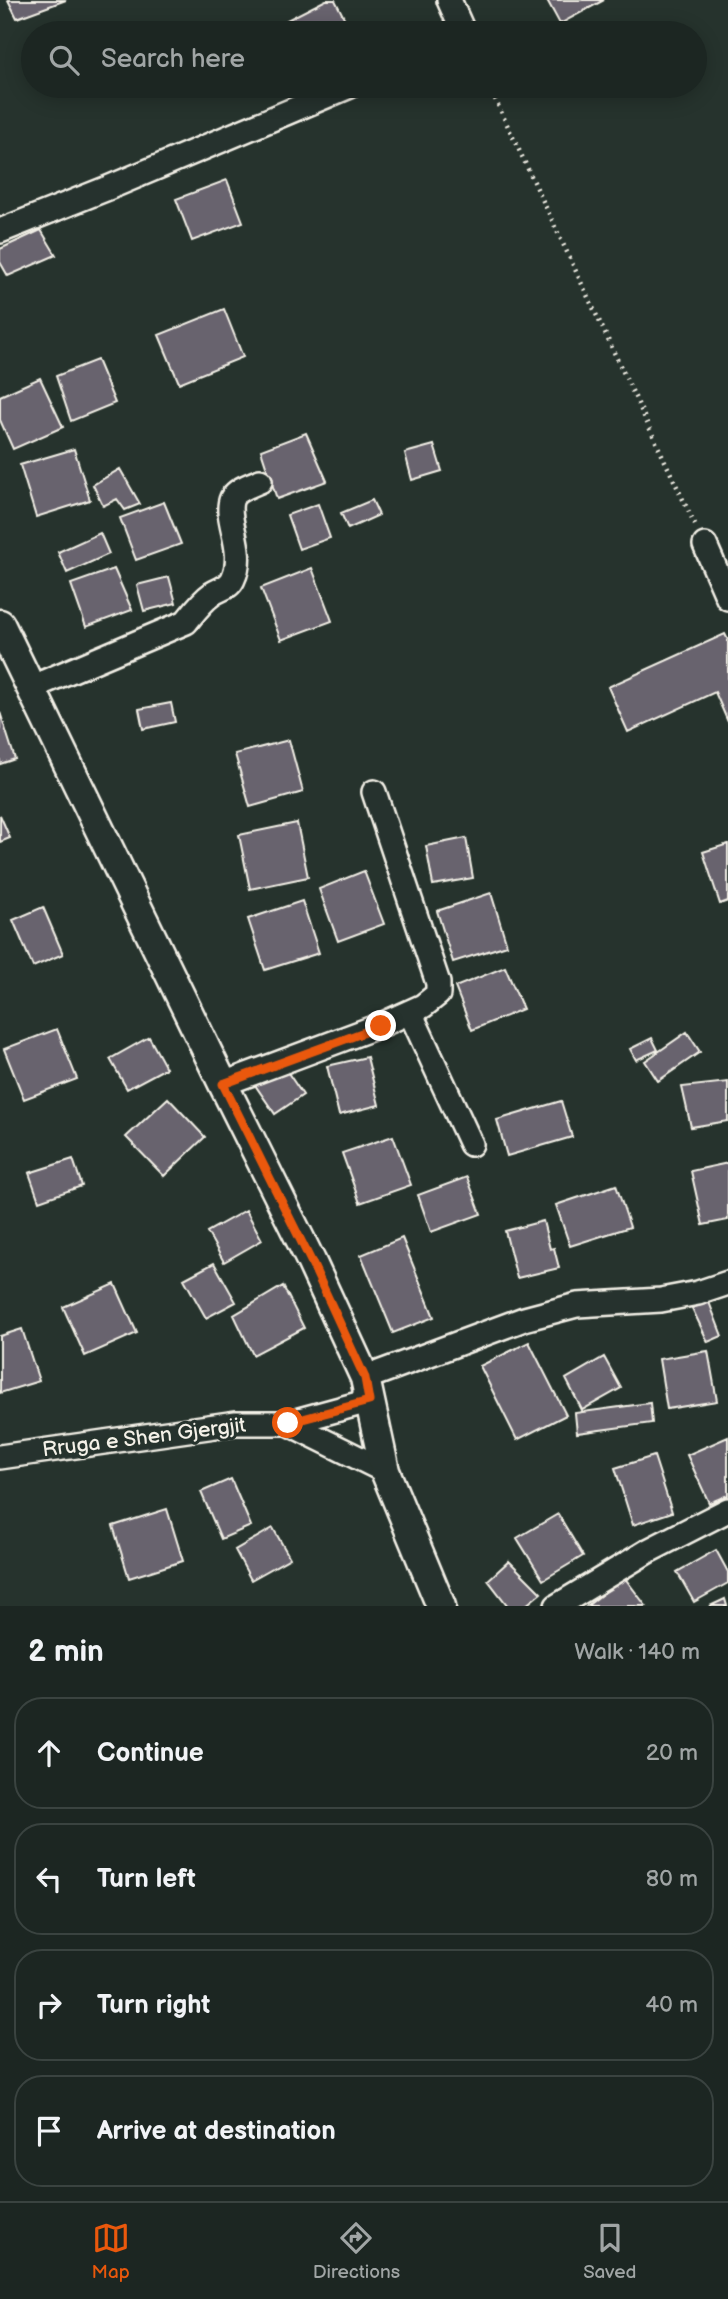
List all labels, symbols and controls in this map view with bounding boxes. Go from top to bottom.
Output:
search box [21,21,707,98]
icon: search [45,41,83,79]
text: Search here [101,44,245,75]
route end [365,1010,396,1041]
route start [272,1407,303,1438]
street label: Rruga e Shen Gjergjit [41,1413,248,1462]
text: 2 min [28,1634,104,1670]
text: Walk · 140 m [574,1638,700,1666]
icon: ahead [30,1734,68,1772]
text: Continue [97,1738,204,1769]
text: 20 m [646,1739,698,1767]
icon: left [30,1860,68,1898]
text: Turn left [97,1864,196,1895]
text: 80 m [646,1865,698,1893]
icon: right [30,1986,68,2024]
text: Turn right [97,1990,210,2021]
text: 40 m [645,1991,698,2019]
icon: arrive [30,2112,68,2150]
text: Arrive at destination [97,2116,336,2147]
tab: Map [92,2219,130,2284]
tab: Directions [313,2219,400,2284]
tab: Saved [583,2219,636,2284]

